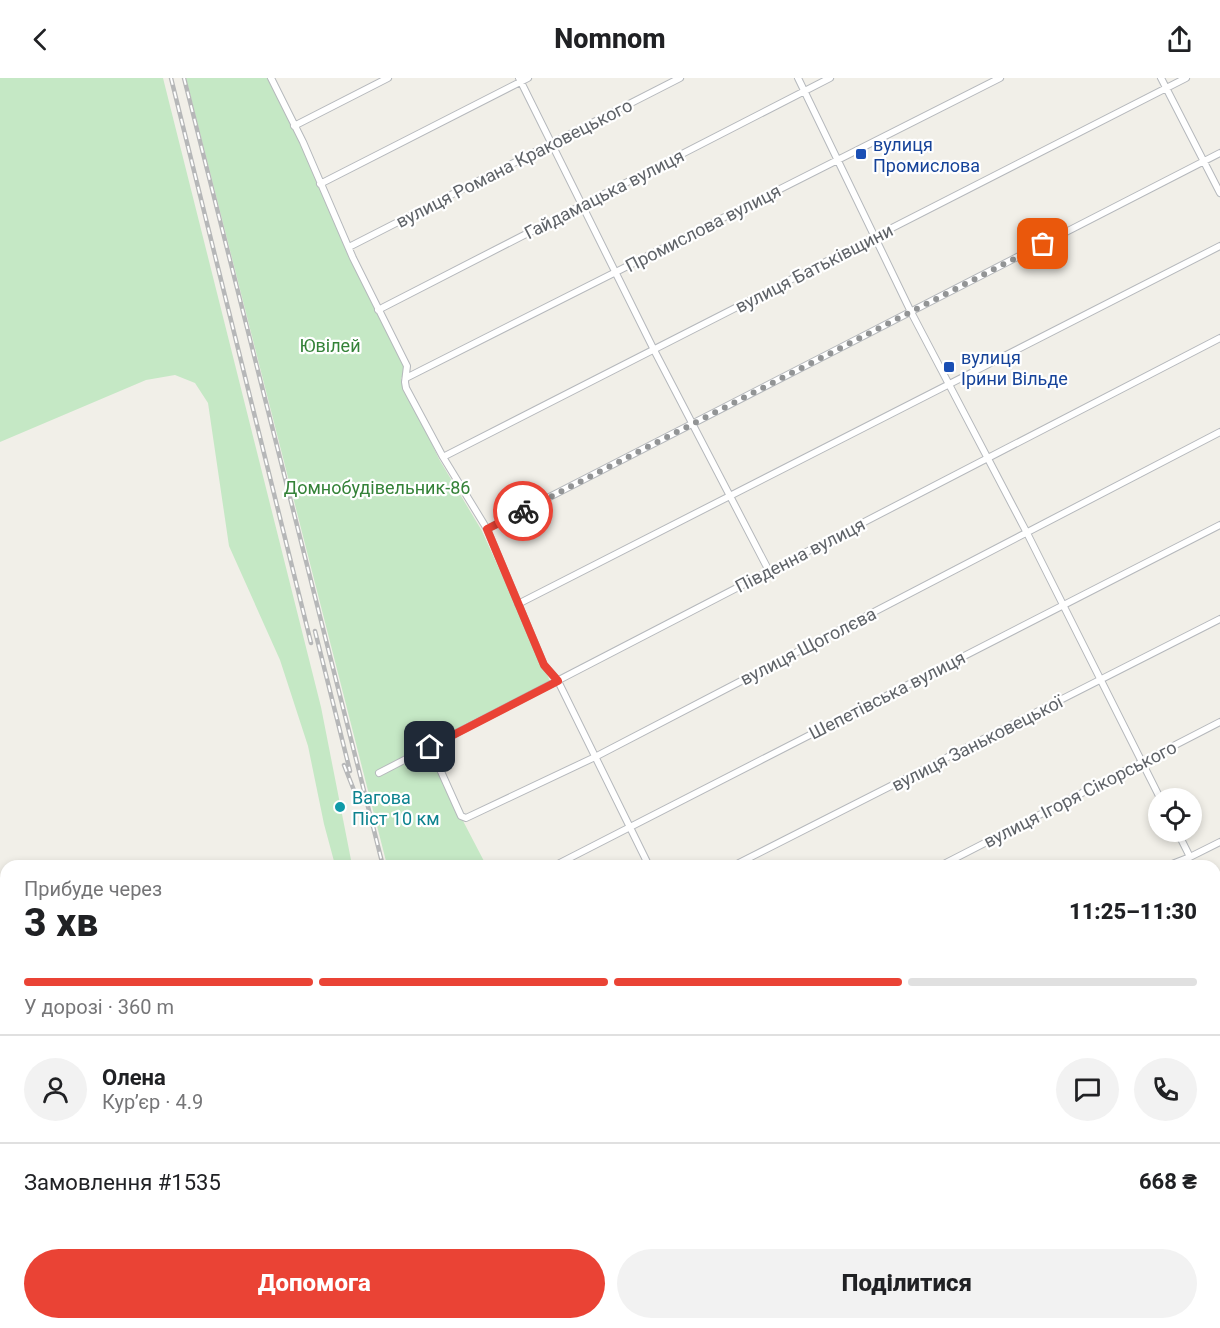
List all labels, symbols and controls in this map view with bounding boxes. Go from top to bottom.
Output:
icon: back [24,23,57,56]
text: Nomnom [554,23,666,55]
icon: share [1163,23,1196,56]
street label: вулиця Романа Краковецького [392,94,636,232]
place label: вулиця Промислова [873,134,980,176]
street label: Гайдамацька вулиця [521,145,687,243]
marker: вулиця Промислова [854,147,868,161]
street label: Промислова вулиця [622,180,784,276]
pin [1017,218,1068,269]
street label: вулиця Батьківщини [732,219,896,317]
icon: bag [1026,227,1059,260]
park label: Ювілей [299,335,361,356]
place label: вулиця Ірини Вільде [961,347,1068,389]
marker: вулиця Ірини Вільде [942,360,956,374]
park label: Домнобудівельник-86 [284,477,470,498]
courier [493,481,553,541]
icon: bike [507,495,540,528]
street label: Південна вулиця [732,513,868,597]
street label: вулиця Щоголєва [737,603,879,689]
street label: Шепетівська вулиця [805,646,969,744]
street label: вулиця Заньковецької [888,690,1067,795]
pin [404,721,455,772]
icon: home [413,730,446,763]
street label: вулиця Ігоря Сікорського [980,736,1180,852]
place label: Вагова Піст 10 км [352,787,440,829]
map controls [1148,788,1202,842]
button: locate [1148,788,1202,842]
marker: Вагова Піст 10 км [333,800,347,814]
text: Прибуде через [24,877,162,901]
text: 11:25–11:30 [1069,899,1197,924]
text: 3 хв [24,900,98,946]
text: У дорозі · 360 m [24,995,174,1019]
button: person [24,1058,87,1121]
button: chat [1056,1058,1119,1121]
button: phone [1134,1058,1197,1121]
text: Олена [102,1065,166,1090]
text: Кур’єр · 4.9 [102,1090,203,1114]
text: 668 ₴ [1139,1169,1197,1194]
text: Замовлення #1535 [24,1170,221,1195]
button: Допомога [24,1249,605,1318]
button: Поділитися [617,1249,1197,1318]

